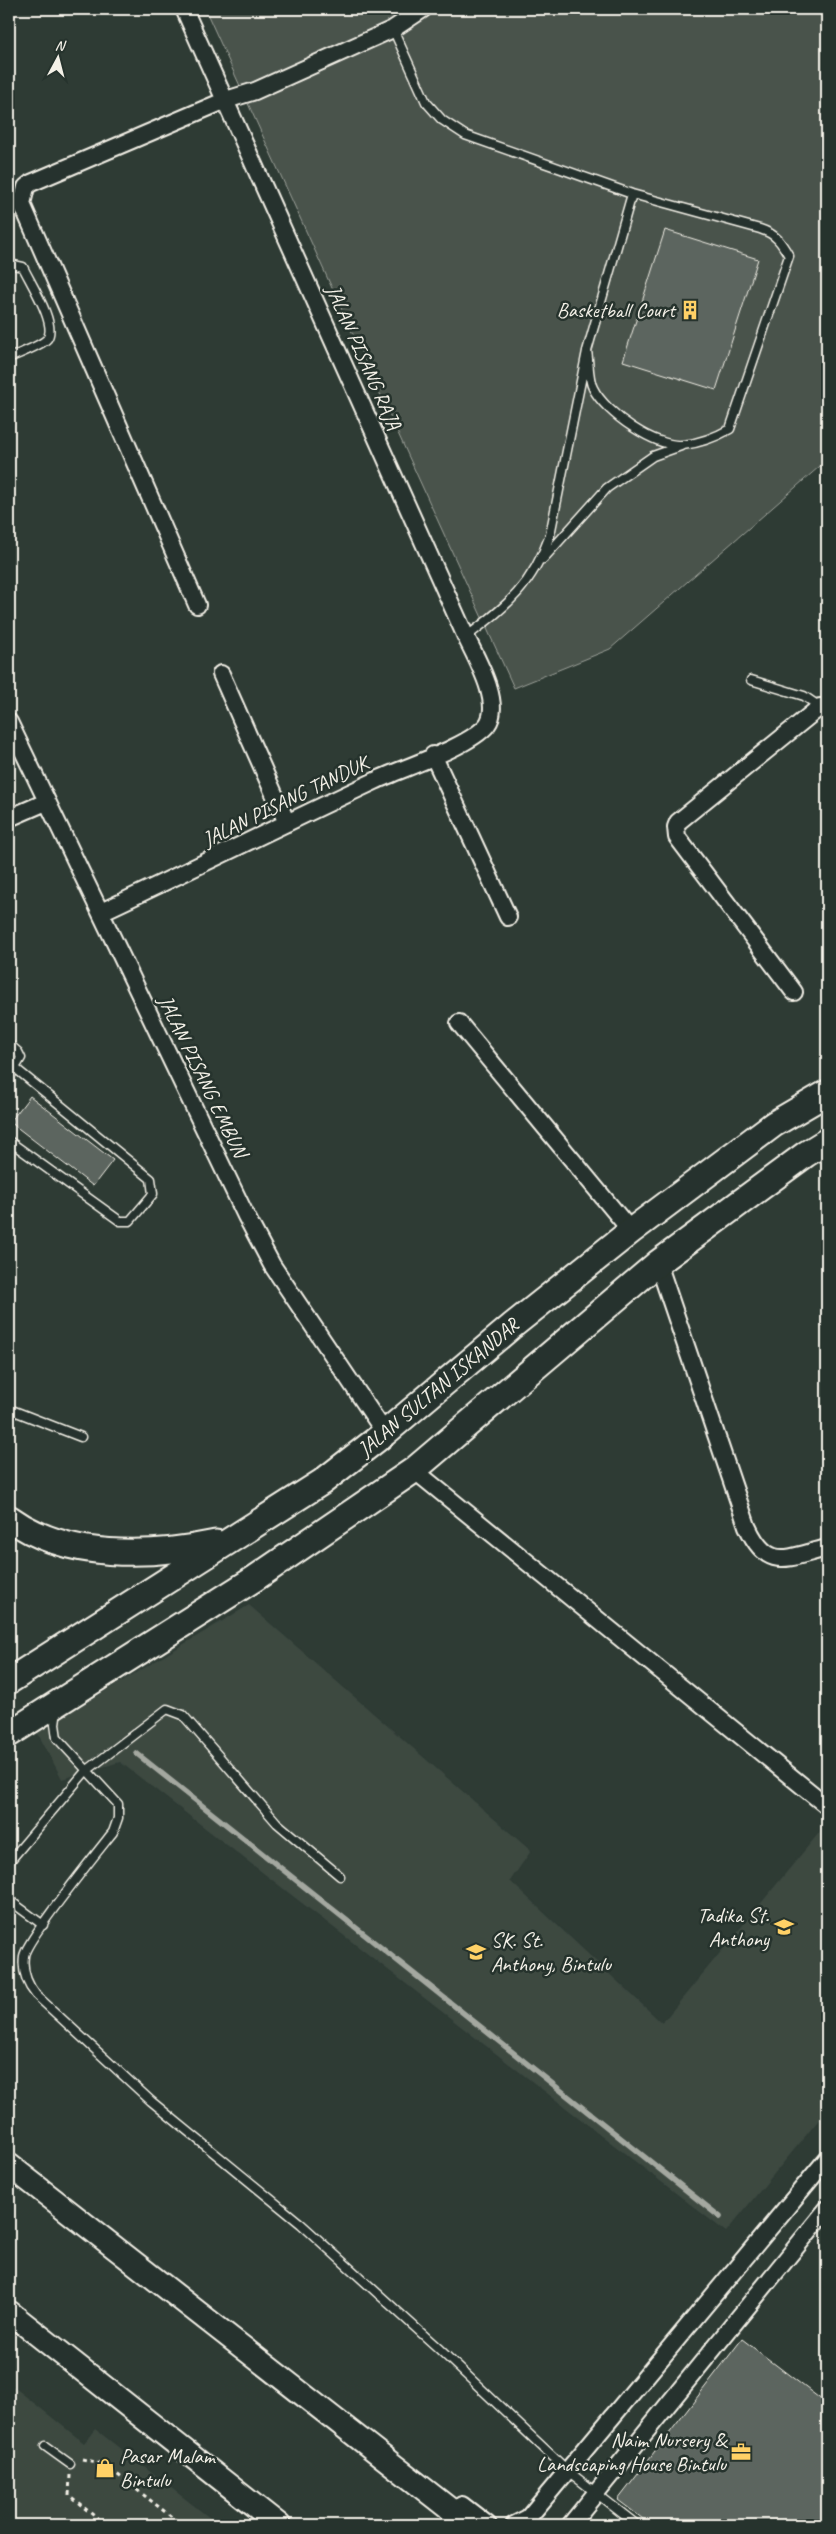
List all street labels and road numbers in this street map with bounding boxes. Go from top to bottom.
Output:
street label: JALAN PISANG RAJA [320,279,408,434]
street label: JALAN PISANG TANDUK [197,748,375,853]
street label: JALAN PISANG EMBUN [152,990,255,1164]
street label: JALAN SULTAN ISKANDAR [351,1311,525,1463]

